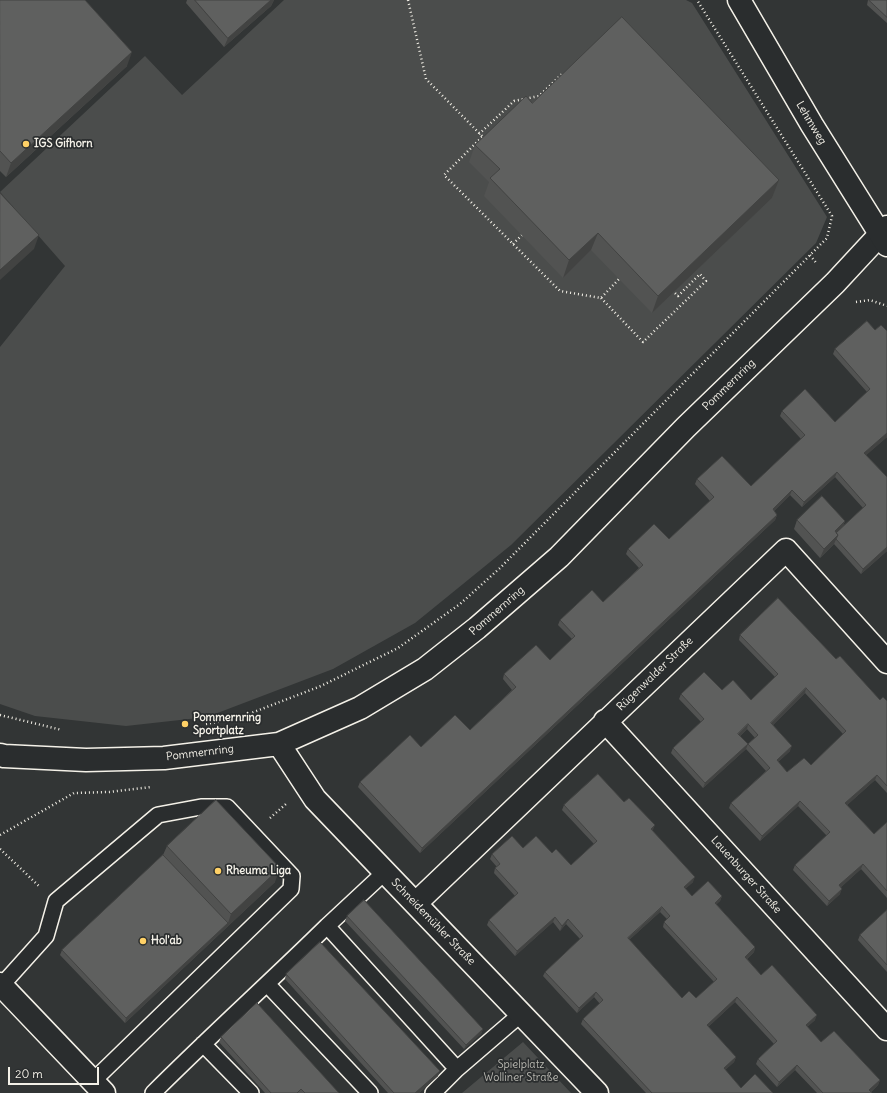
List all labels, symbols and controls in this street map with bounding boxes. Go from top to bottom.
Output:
street label: Lehmweg [793,99,829,147]
place label: IGS Gifhorn [34,137,93,151]
marker: IGS Gifhorn [21,139,31,149]
street label: Pommernring [700,357,758,413]
street label: Pommernring [467,584,527,638]
street label: Rügenwalder Straße [614,634,696,714]
place label: Pommernring Sportplatz [193,711,261,737]
marker: Pommernring Sportplatz [180,719,190,729]
street label: Pommernring [165,742,235,764]
street label: Lauenburger Straße [708,834,784,916]
place label: Rheuma Liga [226,864,291,878]
marker: Rheuma Liga [213,866,223,876]
street label: Schneidemühler Straße [388,876,478,968]
place label: Hol'ab [151,934,182,948]
marker: Hol'ab [138,936,148,946]
park label: Spielplatz Wolliner Straße [484,1058,558,1084]
scale bar [10,1059,101,1085]
text: 20 m [15,1066,43,1081]

